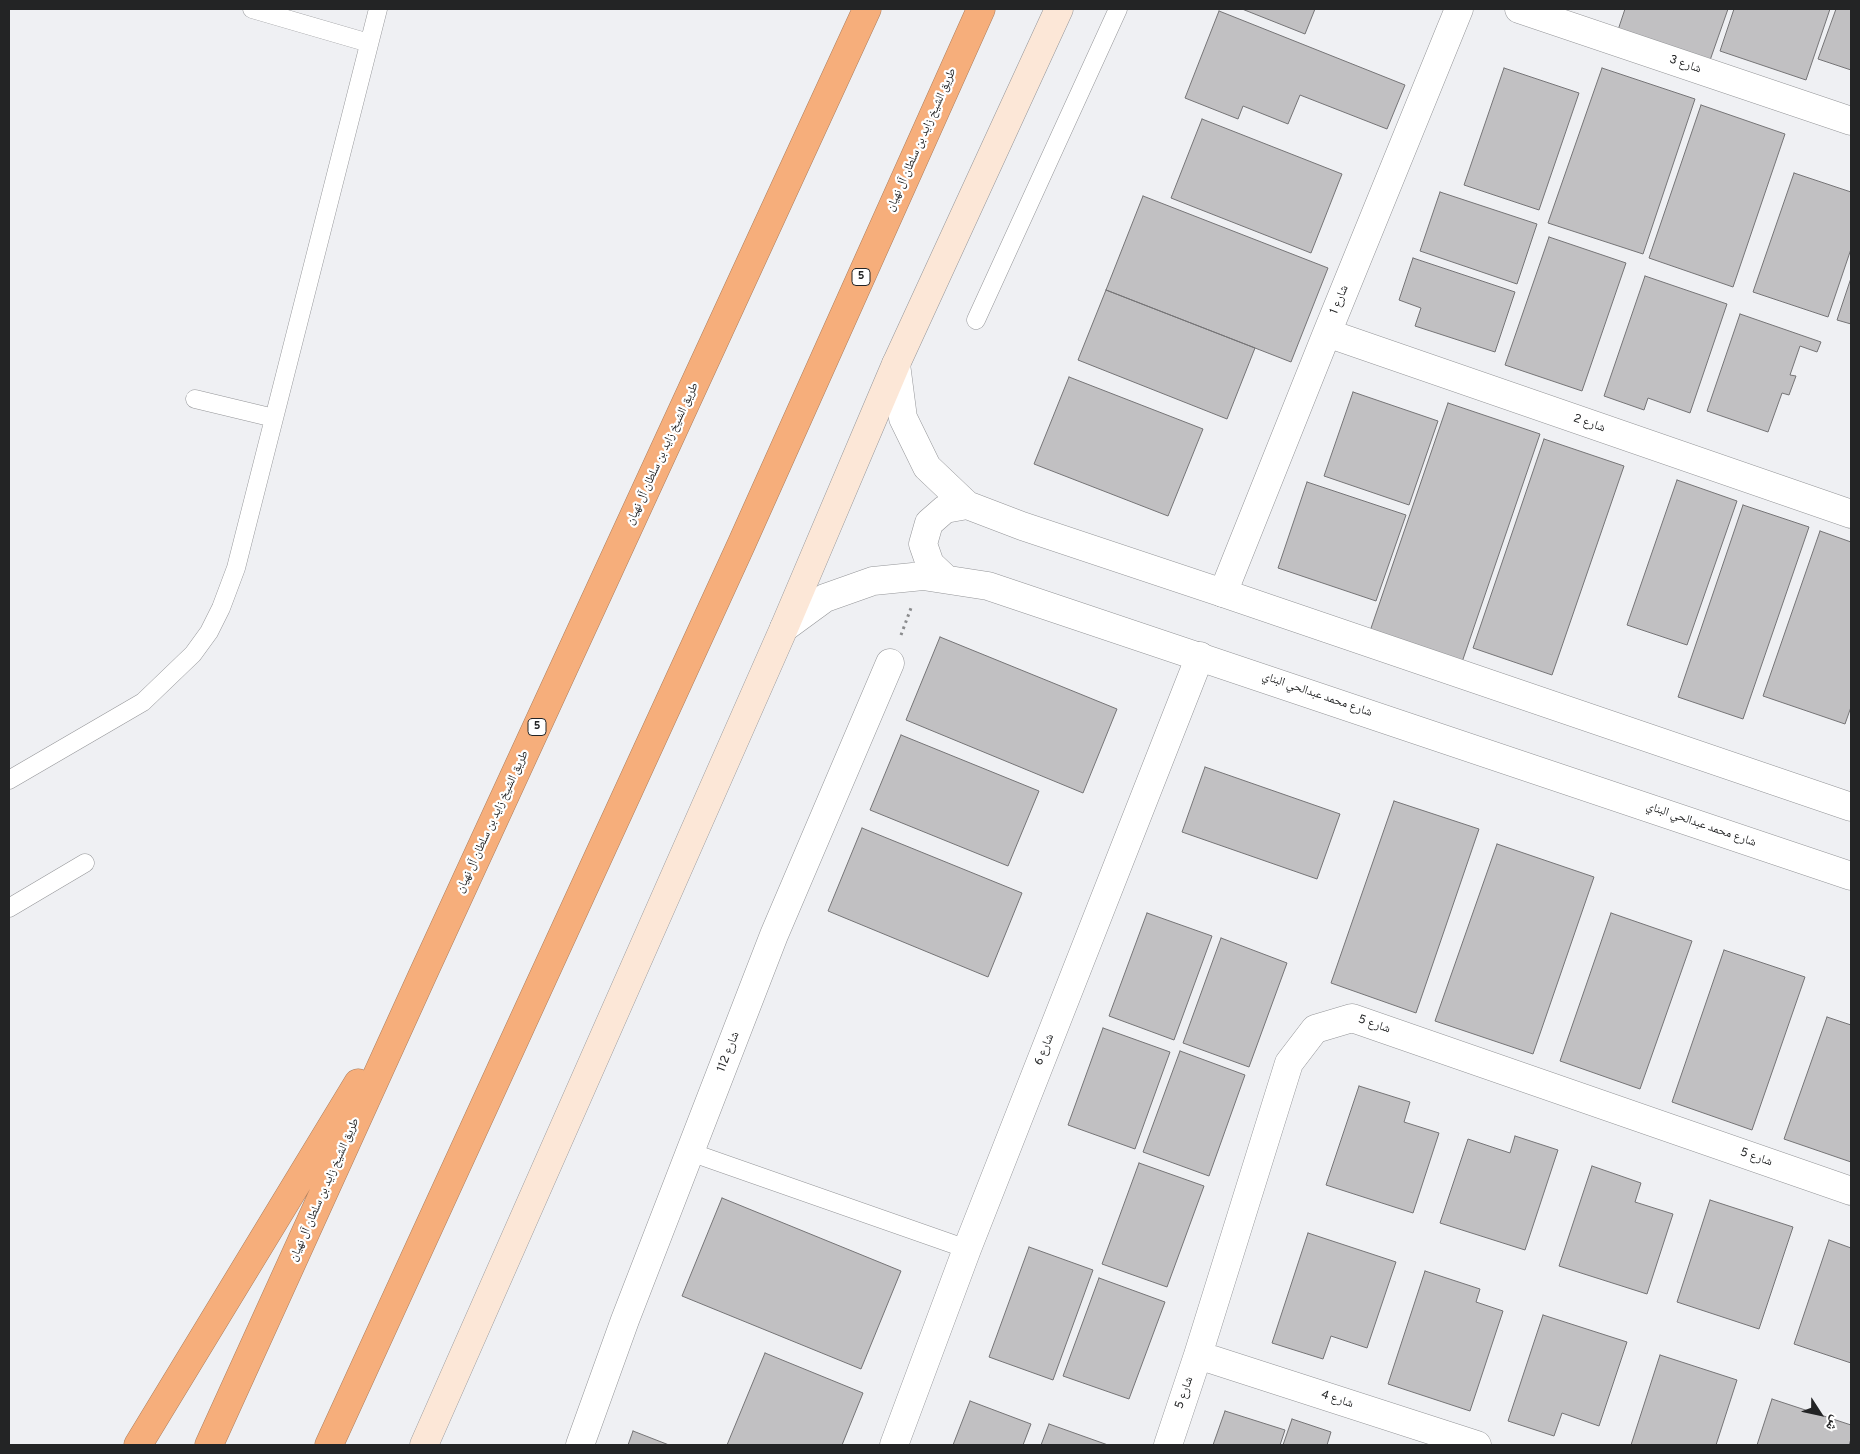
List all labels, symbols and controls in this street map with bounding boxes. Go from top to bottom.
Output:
street label: شارع 3 [1667,53,1703,77]
street label: طريق الشيخ زايد بن سلطان آل نهيان [884,66,960,214]
road number: 5 [852,268,870,286]
street label: شارع 1 [1328,283,1352,317]
street label: طريق الشيخ زايد بن سلطان آل نهيان [624,380,702,528]
street label: شارع 2 [1571,412,1607,436]
street label: شارع محمد عبدالحي البناي [1260,669,1374,721]
road number: 5 [528,719,546,736]
street label: طريق الشيخ زايد بن سلطان آل نهيان [454,748,532,896]
street label: شارع محمد عبدالحي البناي [1644,799,1758,851]
street label: شارع 5 [1356,1013,1392,1037]
street label: شارع 112 [715,1030,743,1074]
street label: شارع 6 [1032,1032,1058,1068]
street label: طريق الشيخ زايد بن سلطان آل نهيان [287,1116,363,1264]
street label: شارع 5 [1738,1146,1774,1170]
street label: شارع 5 [1173,1375,1197,1411]
street label: شارع 4 [1319,1388,1355,1412]
north arrow [1795,1389,1845,1439]
text: ش [1821,1412,1844,1434]

